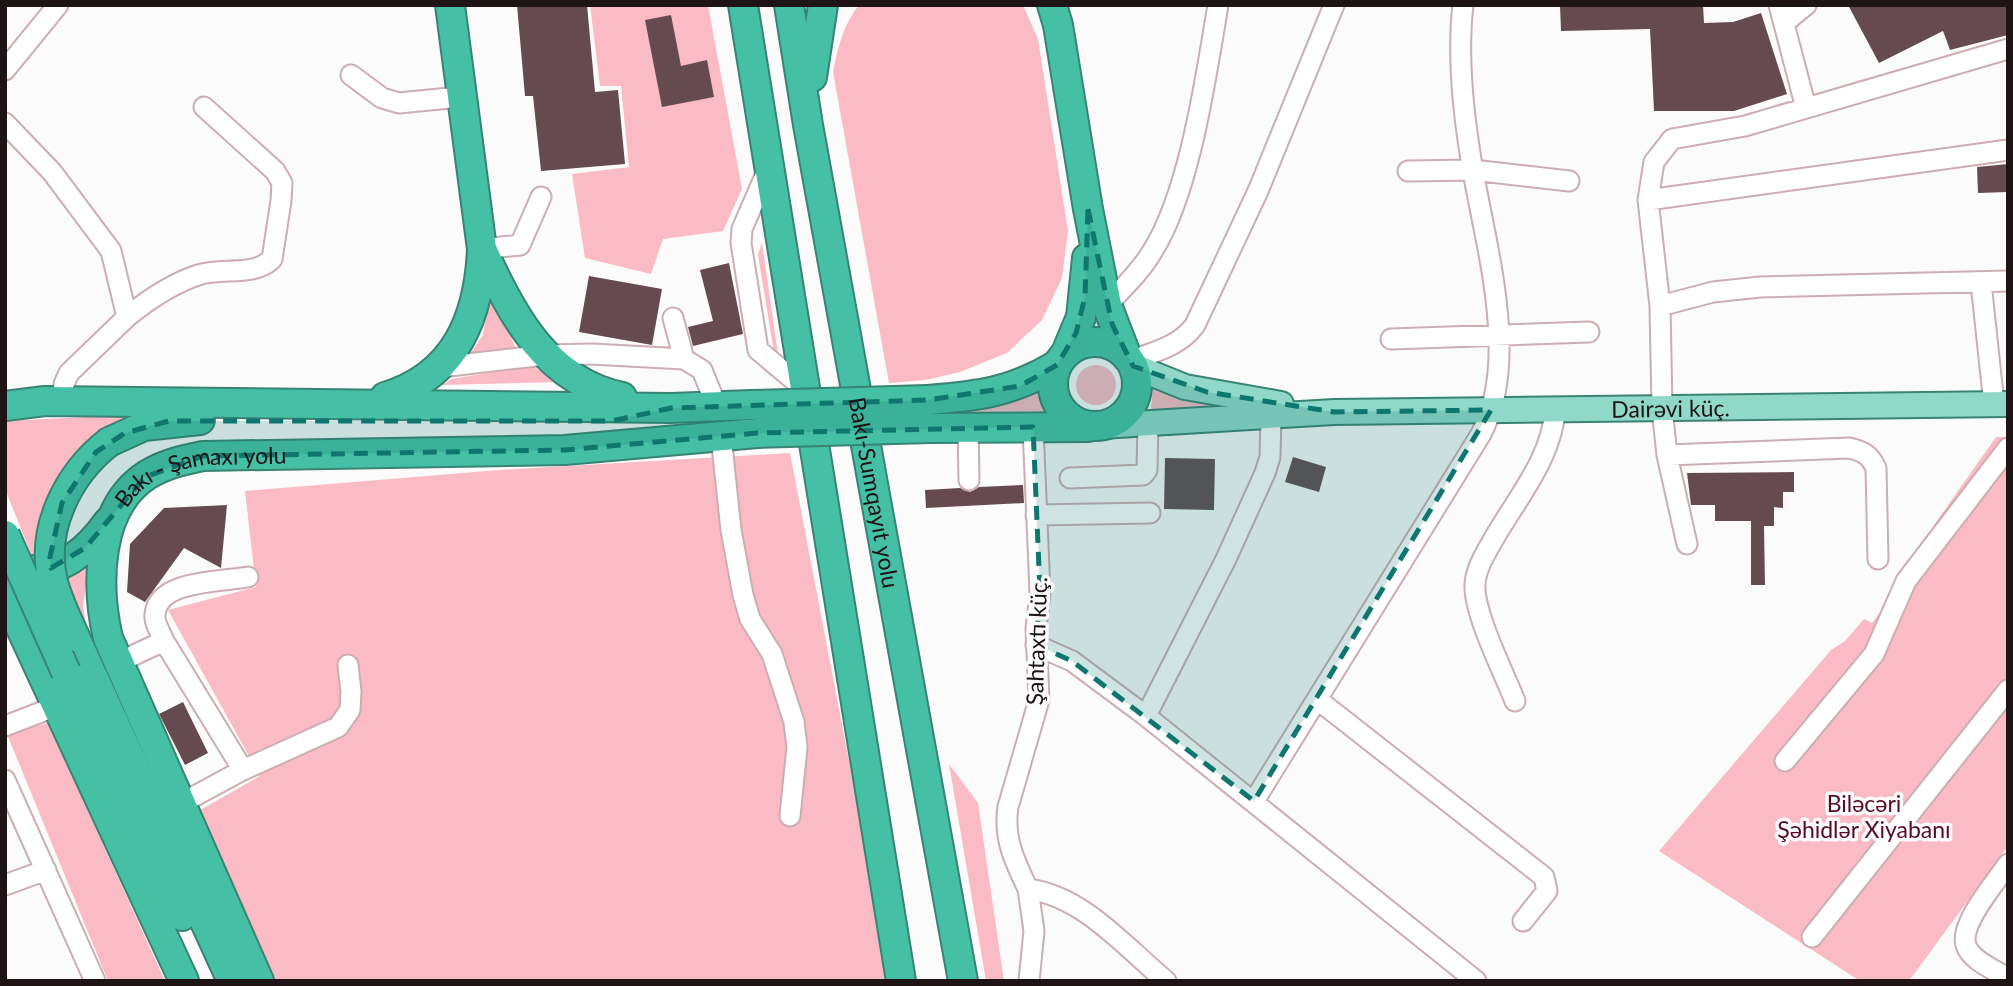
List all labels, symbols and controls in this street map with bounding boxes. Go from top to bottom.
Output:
street label: Dairəvi küç. [1611,393,1730,423]
street label: Bakı-Sumqayıt yolu [844,395,906,590]
street label: Bakı - Şamaxı yolu [108,441,287,512]
street label: Şahtaxtı küç. [1020,576,1052,706]
park label: Biləcəri Şəhidlər Xiyabanı [1777,789,1951,843]

